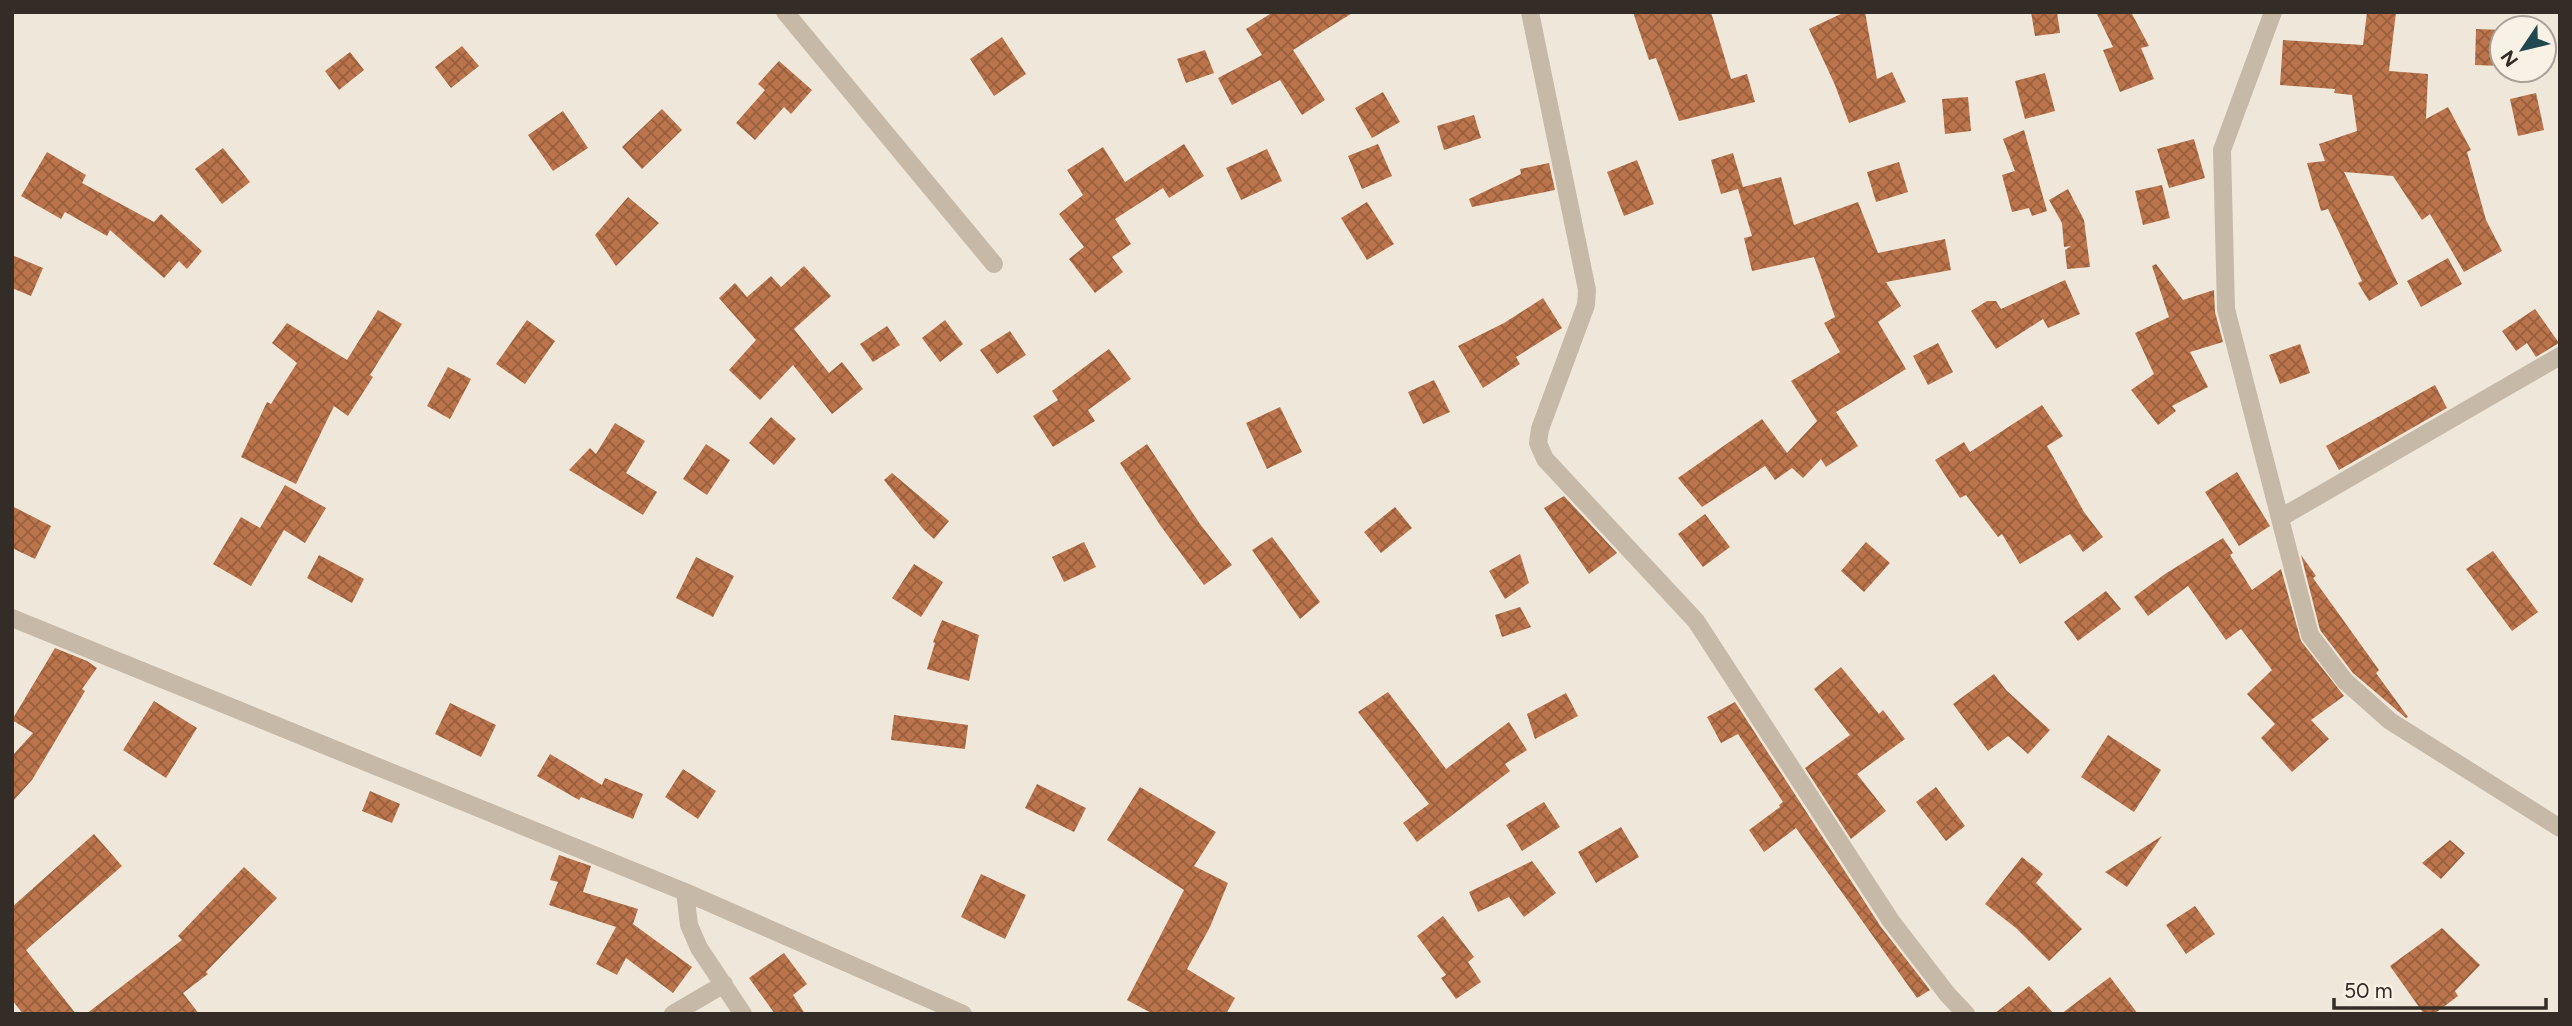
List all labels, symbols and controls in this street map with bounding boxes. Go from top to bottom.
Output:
north arrow [2488,14,2558,84]
text: N [2496,46,2523,71]
scale bar [2334,967,2546,1011]
text: 50 m [2344,978,2393,1003]

